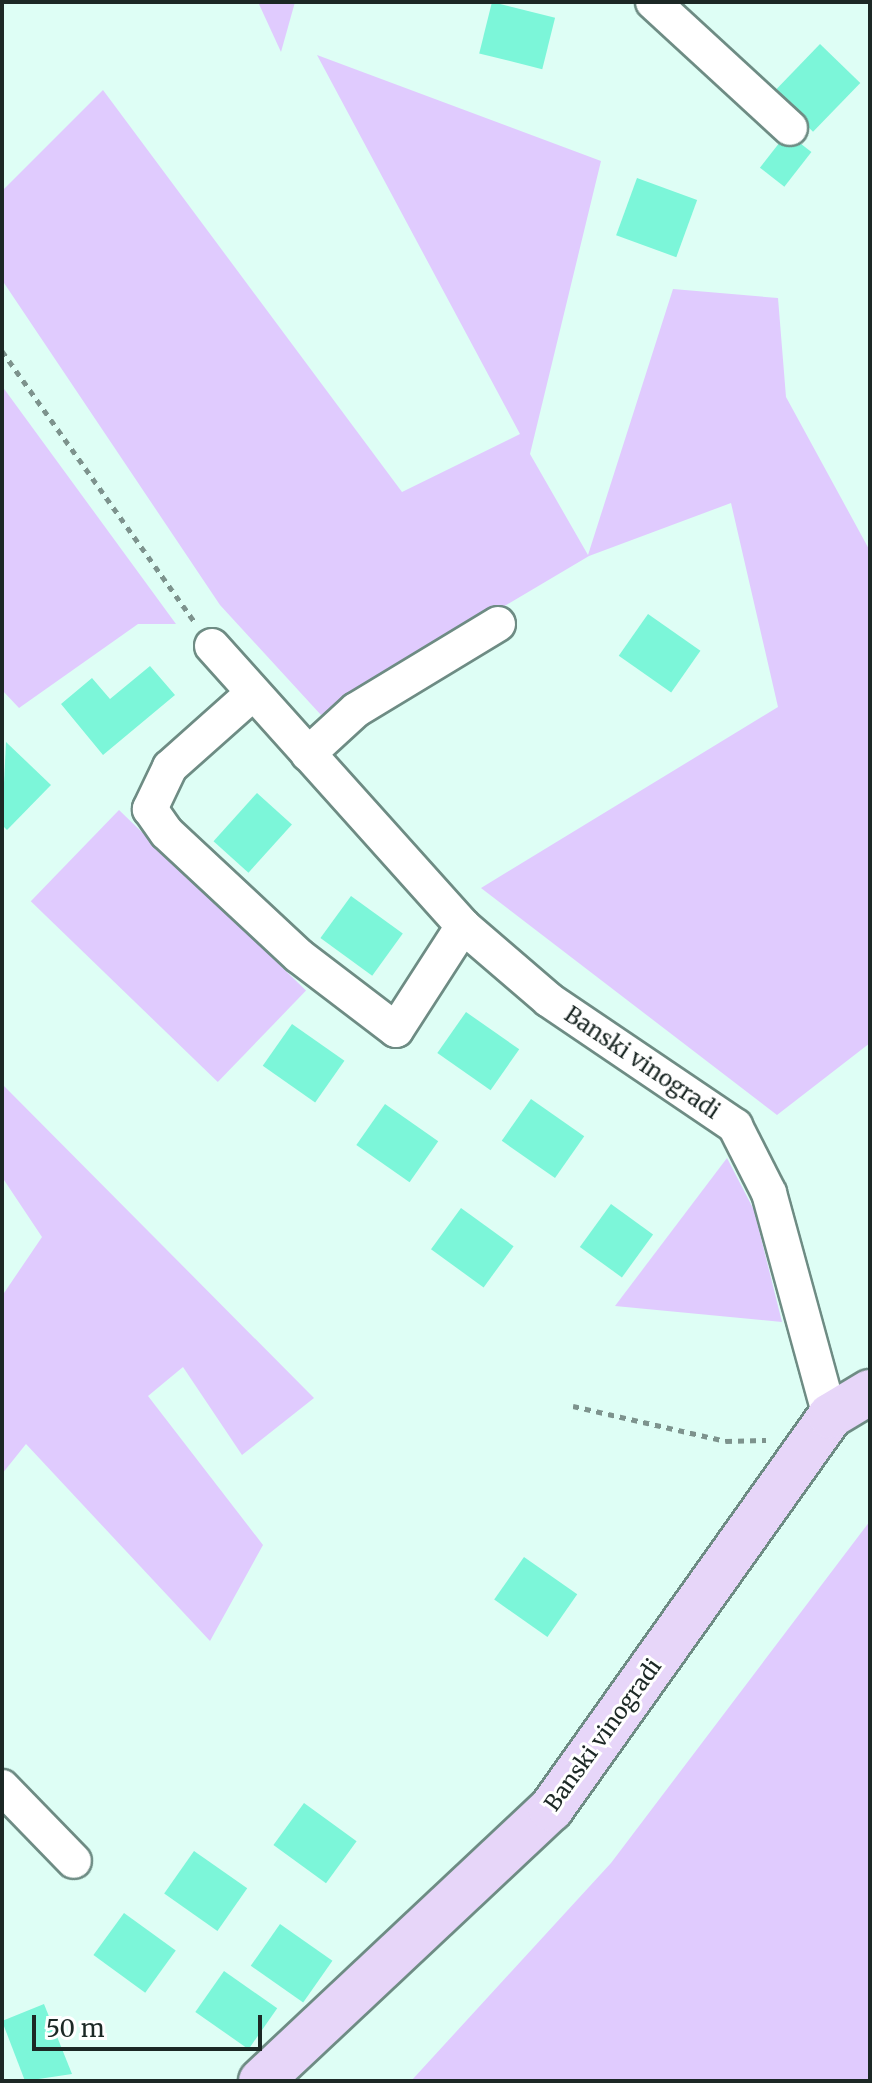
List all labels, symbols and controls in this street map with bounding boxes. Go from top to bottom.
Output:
street label: Banski vinogradi [559,1001,725,1125]
street label: Banski vinogradi [539,1654,667,1816]
scale bar [36,1999,266,2049]
text: 50 m [46,2013,105,2044]

